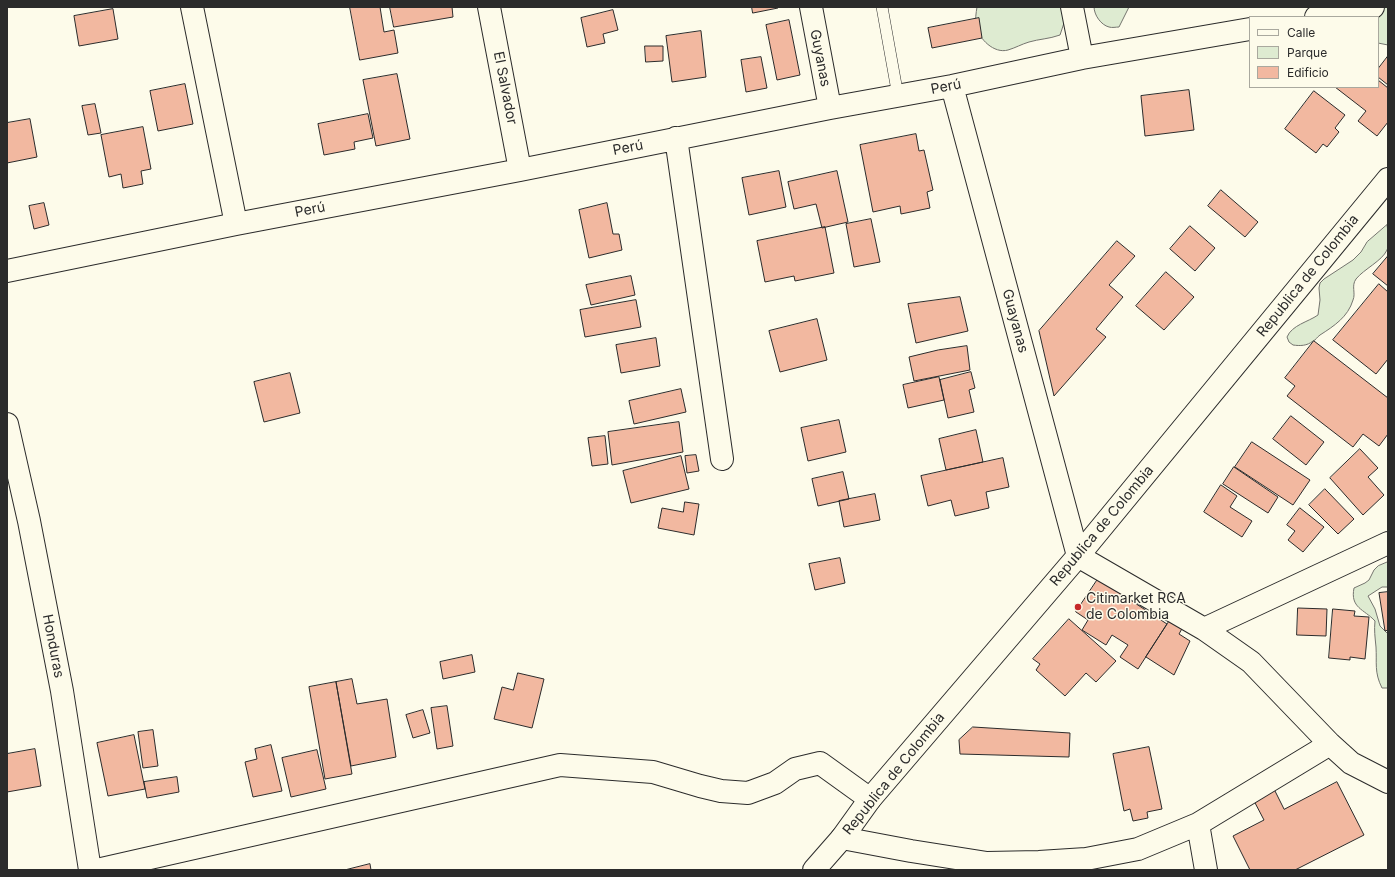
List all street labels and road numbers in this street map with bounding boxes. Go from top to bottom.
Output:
street label: Guyanas [806,28,834,88]
street label: El Salvador [490,50,520,126]
street label: Perú [929,76,963,98]
street label: Perú [611,137,645,159]
street label: Perú [293,199,327,221]
street label: Republica de Colombia [1254,212,1362,340]
street label: Guayanas [998,287,1032,355]
street label: Republica de Colombia [1047,462,1157,590]
street label: Honduras [39,613,67,679]
street label: Republica de Colombia [840,710,948,838]

